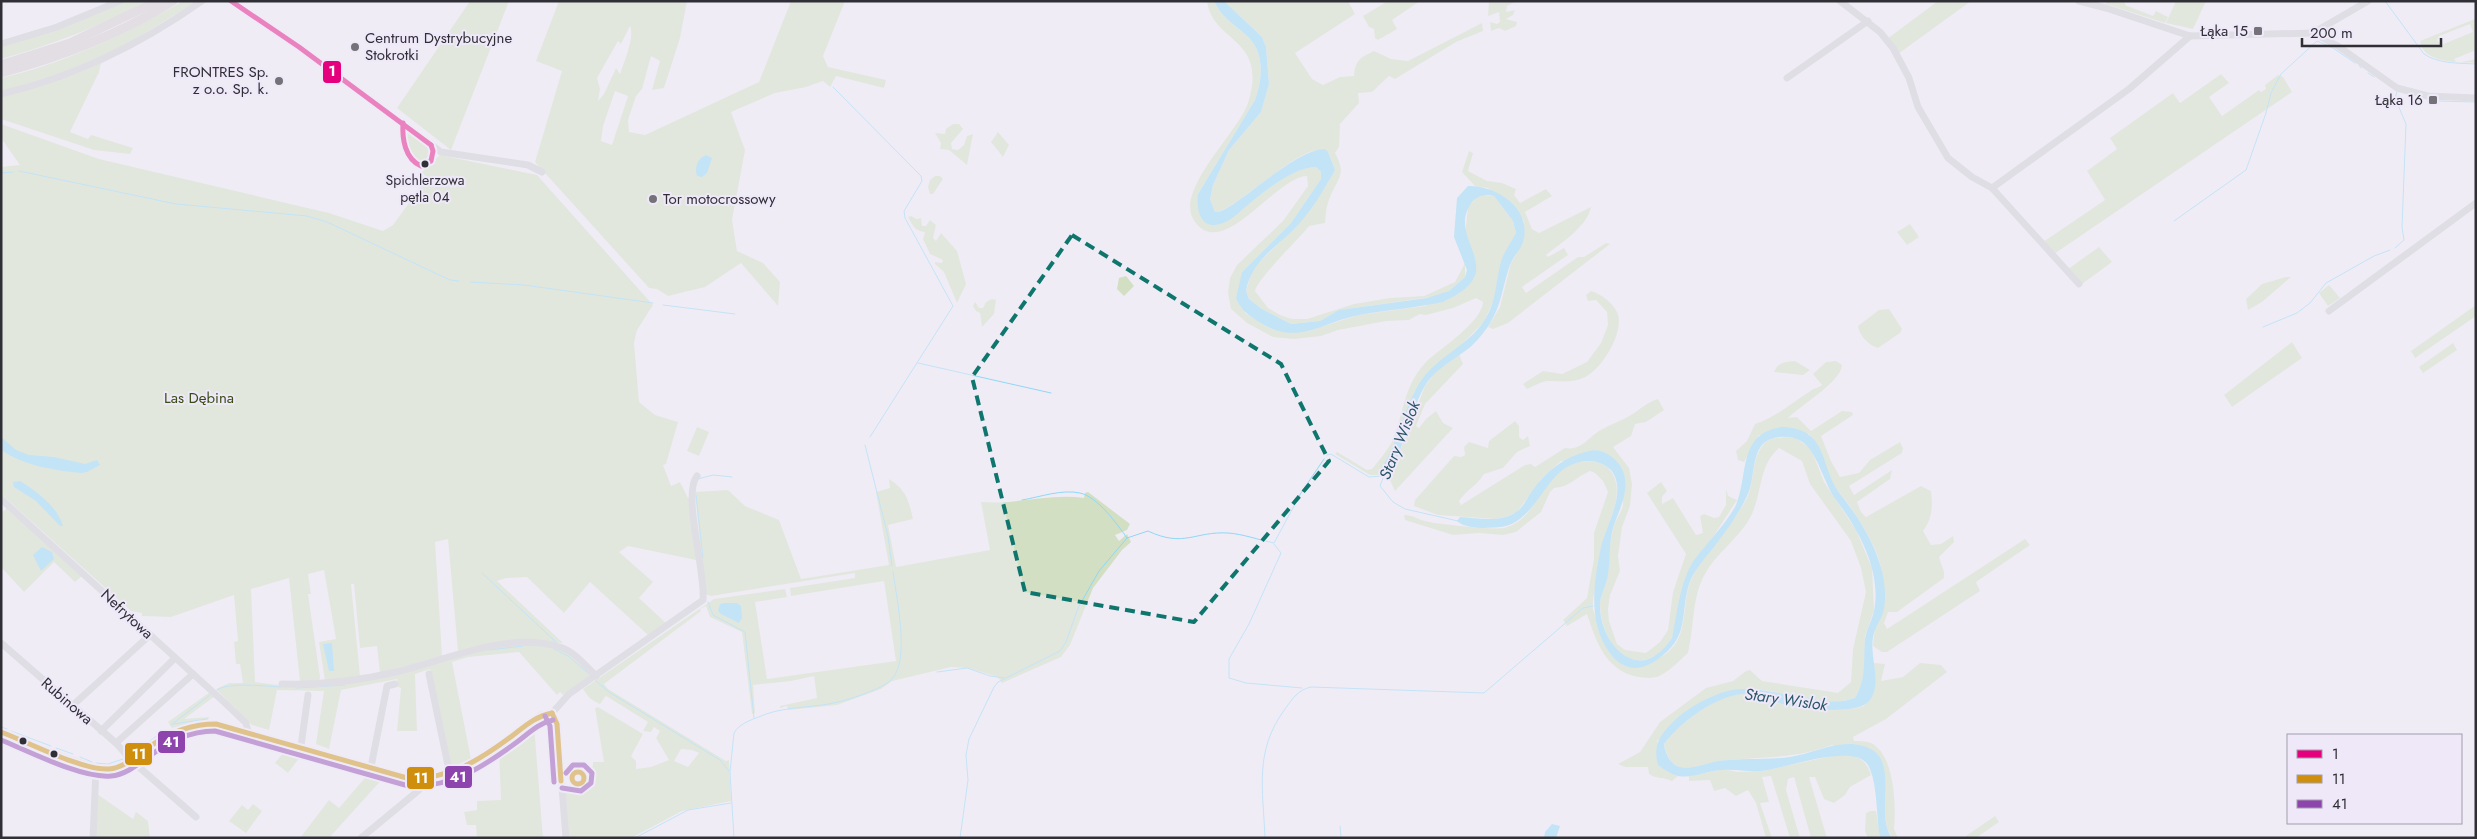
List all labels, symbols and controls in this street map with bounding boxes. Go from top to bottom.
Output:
scale bar [2302,15,2441,47]
place label: Łąka 15 [2199,20,2248,42]
text: 200 m [2310,22,2353,44]
marker: Łąka 15 [2252,25,2264,37]
place label: Centrum Dystrybucyjne Stokrotki [365,27,512,66]
marker: Centrum Dystrybucyjne Stokrotki [349,41,361,53]
line badge: 1 [322,60,342,84]
place label: FRONTRES Sp. z o.o. Sp. k. [173,61,269,100]
text: 1 [328,61,336,81]
marker: FRONTRES Sp. z o.o. Sp. k. [273,75,285,87]
place label: Łąka 16 [2374,89,2423,111]
marker: Łąka 16 [2427,94,2439,106]
marker: Spichlerzowa pętla 04 [420,159,430,169]
place label: Spichlerzowa pętla 04 [386,170,464,207]
place label: Tor motocrossowy [663,188,776,210]
marker: Tor motocrossowy [647,193,659,205]
park label: Las Dębina [164,387,234,409]
water label: Stary Wislok [1373,396,1426,483]
street label: Nefrytowa [96,584,158,644]
street label: Rubinowa [36,672,98,730]
water label: Stary Wislok [1743,682,1830,717]
line badge: 41 [157,730,186,754]
text: 41 [163,732,179,752]
legend [2287,734,2462,824]
unlabelled marker [18,736,28,746]
line badge: 11 [124,742,153,766]
text: 1 [2332,743,2339,765]
text: 11 [132,744,146,764]
unlabelled marker [49,749,59,759]
line badge: 41 [444,765,473,789]
line badge: 11 [406,766,435,790]
text: 41 [450,767,466,787]
text: 11 [414,768,428,788]
text: 11 [2332,768,2346,790]
text: 41 [2332,793,2348,815]

